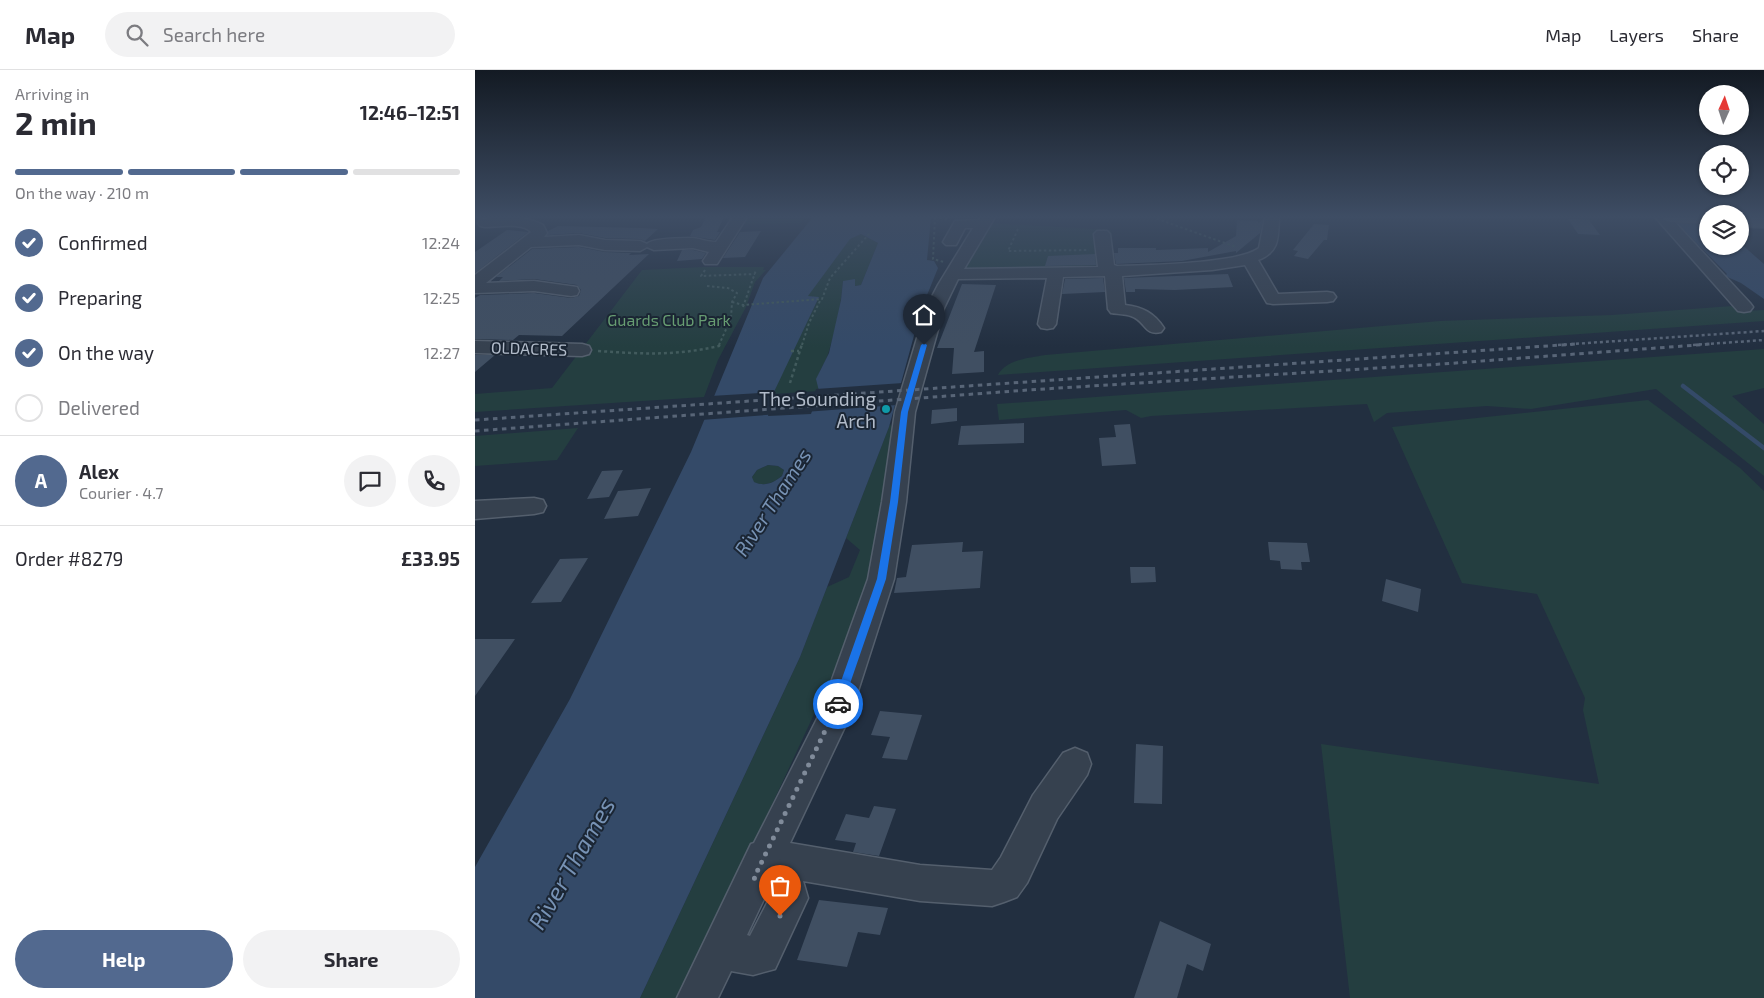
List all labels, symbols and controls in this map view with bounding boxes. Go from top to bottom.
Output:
search box [105,12,455,57]
text: Map [25,20,75,49]
icon: search [123,21,151,49]
text: Search here [163,23,265,46]
text: Map [1545,24,1581,46]
text: Layers [1609,24,1664,46]
text: Share [1692,24,1739,46]
text: Arriving in [15,84,89,103]
north arrow [1699,85,1749,135]
map controls [1699,85,1749,255]
text: 12:46–12:51 [360,101,460,124]
text: 2 min [15,103,97,141]
button: locate [1699,145,1749,195]
text: On the way · 210 m [15,183,149,202]
button: layers [1699,205,1749,255]
icon: check [15,229,43,257]
text: Confirmed [58,231,148,254]
text: 12:24 [422,233,460,252]
icon: check [15,284,43,312]
text: Preparing [58,286,142,309]
text: 12:25 [423,288,460,307]
pin [903,294,945,345]
icon: home [910,301,938,329]
park label: Guards Club Park [607,310,731,329]
street label: OLDACRES [491,337,567,359]
icon: check [15,339,43,367]
text: On the way [58,341,154,364]
text: 12:27 [424,343,460,362]
place label: The Sounding Arch [759,387,876,432]
text: Delivered [58,396,140,419]
marker: The Sounding Arch [880,403,892,415]
water label: River Thames [728,444,816,560]
button: chat [344,455,396,507]
button: phone [408,455,460,507]
text: Alex [79,460,119,483]
text: A [35,469,47,492]
text: Courier · 4.7 [79,483,163,502]
text: Order #8279 [15,547,124,570]
text: £33.95 [401,547,460,570]
courier [813,679,863,729]
icon: car [824,690,852,718]
water label: River Thames [522,792,620,934]
pin [759,865,801,916]
icon: bag [766,872,794,900]
button: Help [15,930,233,988]
button: Share [243,930,460,988]

